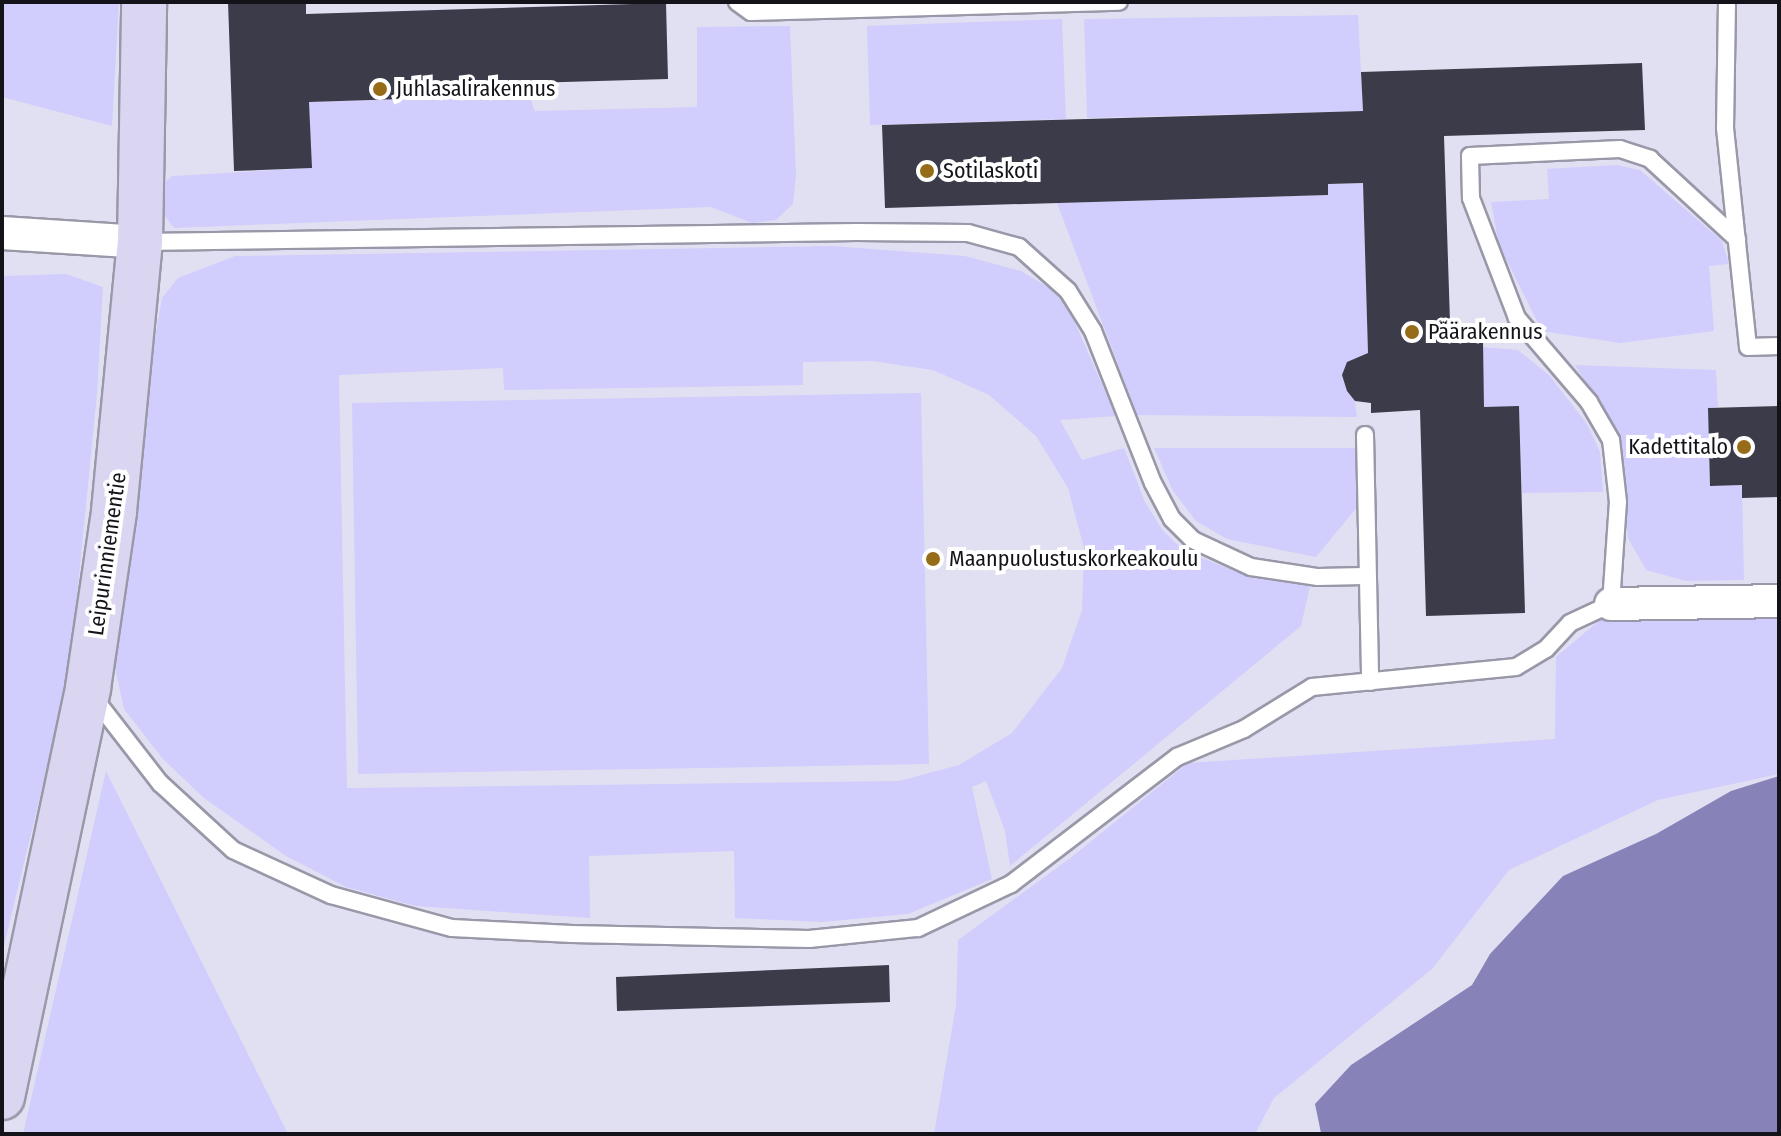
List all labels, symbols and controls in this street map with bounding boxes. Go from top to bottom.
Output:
place label: Juhlasalirakennus [396,76,555,102]
marker: Juhlasalirakennus [371,80,389,98]
place label: Sotilaskoti [943,158,1038,184]
marker: Sotilaskoti [918,162,936,180]
place label: Päärakennus [1428,319,1543,345]
marker: Päärakennus [1403,323,1421,341]
place label: Kadettitalo [1628,434,1728,460]
marker: Kadettitalo [1735,438,1753,456]
street label: Leipurinniementie [82,471,132,637]
place label: Maanpuolustuskorkeakoulu [949,546,1199,572]
marker: Maanpuolustuskorkeakoulu [924,550,942,568]

